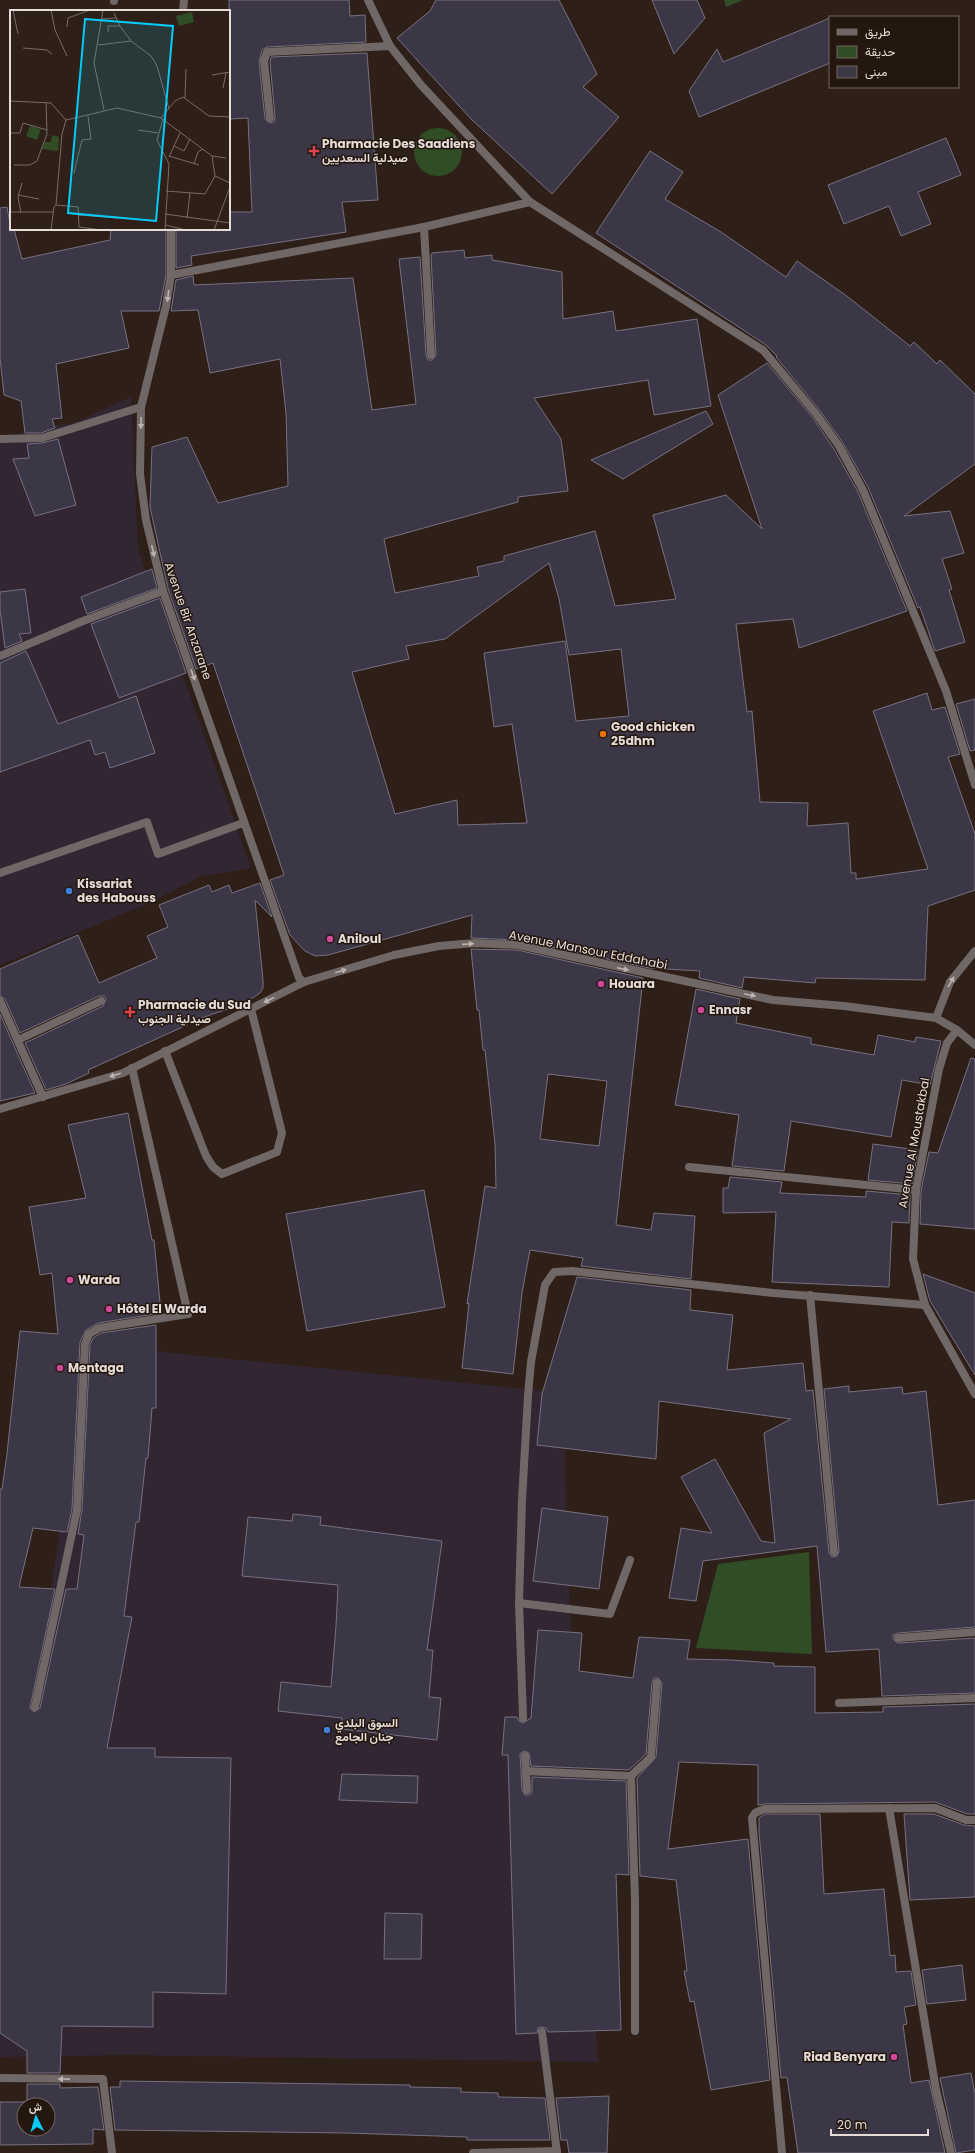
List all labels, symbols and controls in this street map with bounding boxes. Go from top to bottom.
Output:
inset map [10,10,230,230]
legend [829,16,959,88]
text: طريق [865,23,891,40]
text: حديقة [865,43,895,60]
text: مبنى [865,63,887,80]
place label: Pharmacie Des Saadiens صيدلية السعديين [322,135,476,166]
marker: Pharmacie Des Saadiens صيدلية السعديين [309,146,319,156]
one-way arrow [165,290,171,302]
one-way arrow [138,417,144,430]
one-way arrow [150,546,156,558]
street label: Avenue Bir Anzarane [160,560,217,682]
one-way arrow [191,669,197,681]
place label: Good chicken 25dhm [611,718,695,749]
marker: Good chicken 25dhm [598,729,608,739]
place label: Kissariat des Habouss [77,875,156,906]
marker: Kissariat des Habouss [64,886,74,896]
street label: Avenue Mansour Eddahabi [507,926,669,973]
place label: Aniloul [338,930,381,947]
marker: Aniloul [325,934,335,944]
one-way arrow [462,940,474,947]
one-way arrow [617,966,629,972]
one-way arrow [335,968,347,974]
place label: Houara [609,975,655,992]
one-way arrow [947,976,954,988]
marker: Houara [596,979,606,989]
one-way arrow [744,992,757,998]
place label: Pharmacie du Sud صيدلية الجنوب [138,996,251,1027]
one-way arrow [263,997,275,1003]
place label: Ennasr [709,1001,752,1018]
marker: Ennasr [696,1005,706,1015]
marker: Pharmacie du Sud صيدلية الجنوب [125,1007,135,1017]
one-way arrow [108,1072,120,1078]
street label: Avenue Al Moustakbal [894,1076,933,1210]
place label: Warda [78,1271,120,1288]
marker: Warda [65,1275,75,1285]
place label: Hôtel El Warda [117,1300,207,1317]
marker: Hôtel El Warda [104,1304,114,1314]
place label: Mentaga [68,1359,124,1376]
marker: Mentaga [55,1363,65,1373]
place label: السوق البلدي جنان الجامع [335,1714,398,1745]
marker: السوق البلدي جنان الجامع [322,1725,332,1735]
place label: Riad Benyara [803,2048,886,2065]
marker: Riad Benyara [889,2052,899,2062]
one-way arrow [57,2076,70,2082]
north arrow [16,2097,56,2137]
text: ش [28,2098,42,2116]
scale bar [831,2111,928,2137]
text: 20 m [837,2116,867,2133]

